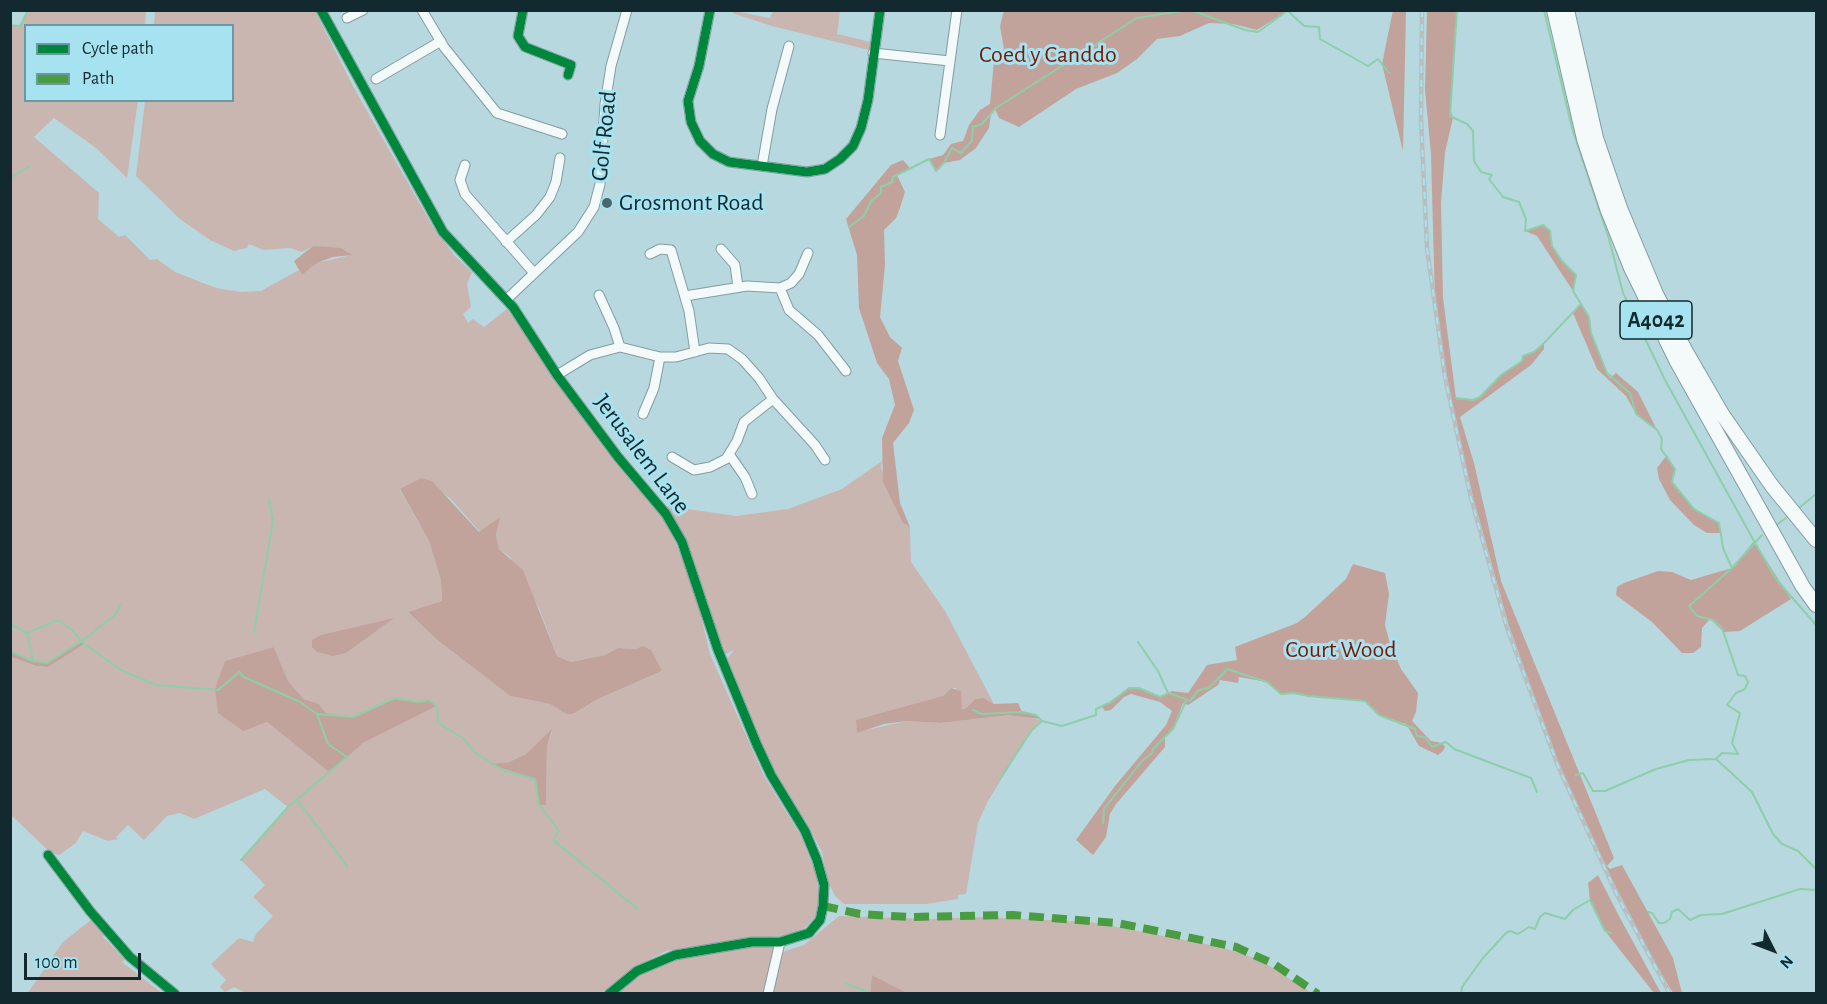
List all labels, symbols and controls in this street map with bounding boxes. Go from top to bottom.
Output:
legend [24,24,234,102]
text: Cycle path [82,40,154,58]
park label: Coed y Canddo [979,41,1117,69]
text: Path [82,70,114,88]
street label: Golf Road [585,89,623,183]
place label: Grosmont Road [619,189,764,217]
marker: Grosmont Road [600,196,614,210]
road number: A4042 [1620,301,1692,339]
street label: Jerusalem Lane [588,388,696,520]
park label: Court Wood [1285,636,1397,664]
north arrow [1743,920,1803,980]
scale bar [27,941,144,979]
text: N [1777,953,1796,972]
text: 100 m [35,954,78,972]

